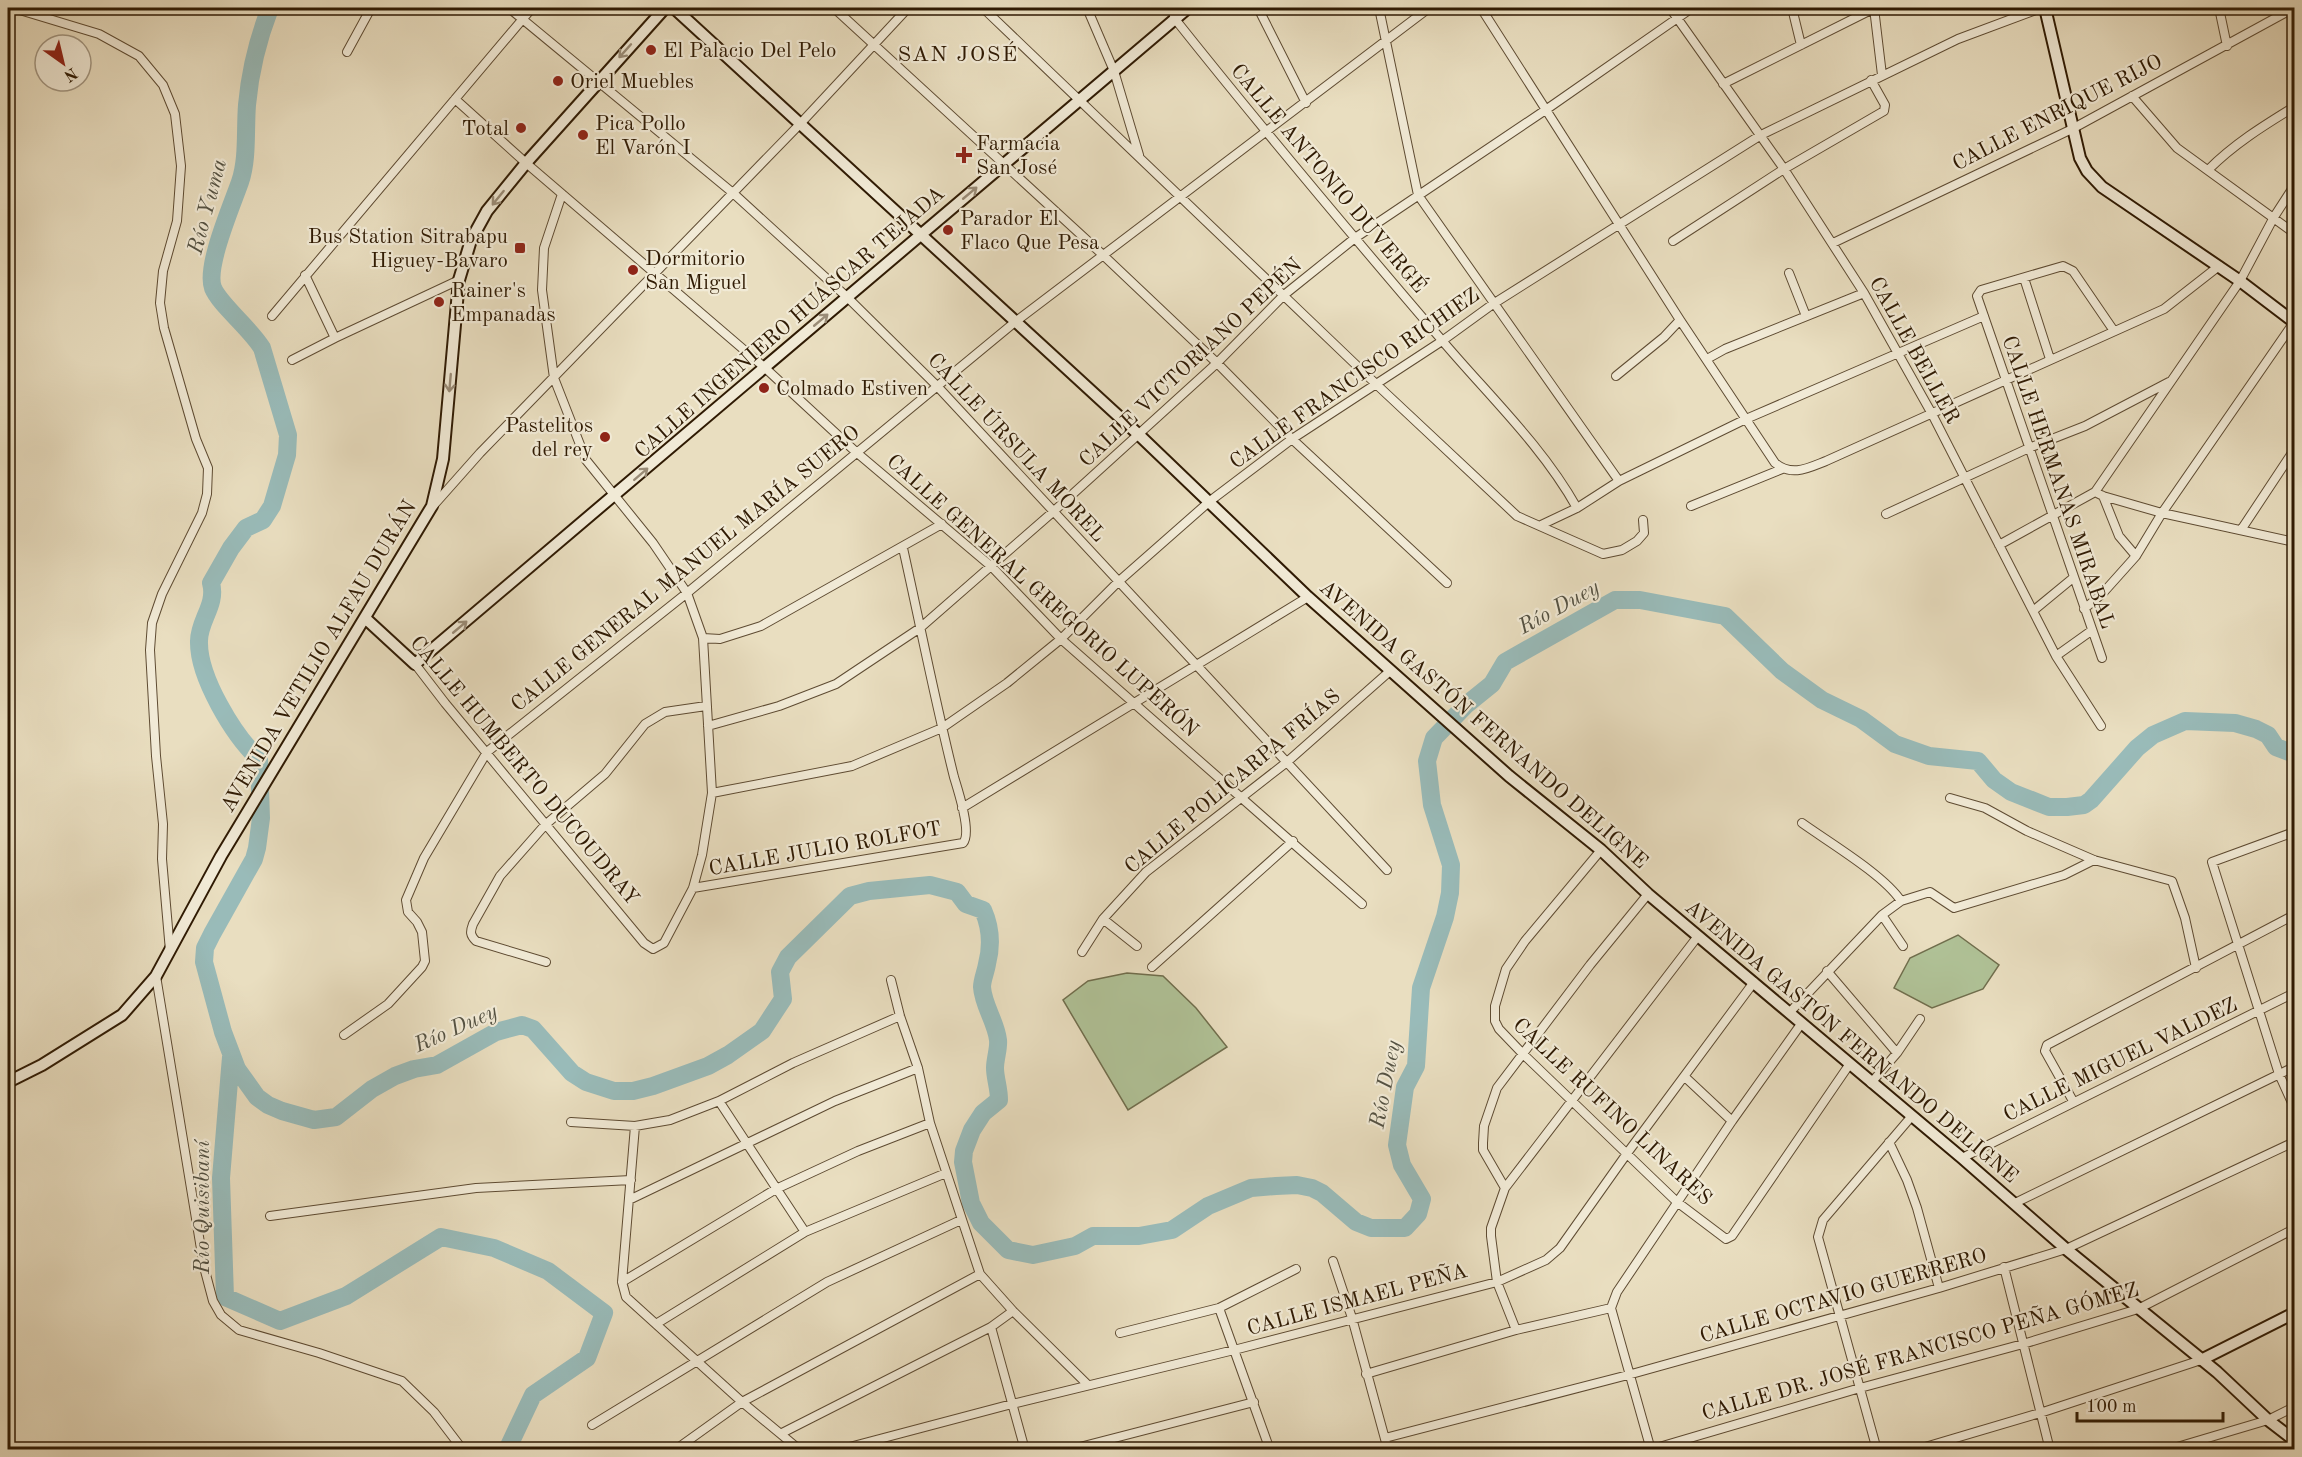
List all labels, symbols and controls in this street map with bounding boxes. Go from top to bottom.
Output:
north arrow [33,33,93,93]
place label: El Palacio Del Pelo [663,41,836,62]
district label: SAN JOSÉ [897,41,1019,66]
one-way arrow [618,43,632,58]
marker: El Palacio Del Pelo [644,43,658,57]
street label: CALLE ENRIQUE RIJO [1949,51,2166,175]
street label: CALLE ANTONIO DUVERGÉ [1226,58,1433,297]
text: N [60,64,80,84]
place label: Oriel Muebles [570,72,694,93]
marker: Oriel Muebles [551,74,565,88]
place label: Pica Pollo El Varón I [595,114,690,159]
place label: Total [462,119,509,140]
marker: Total [514,121,528,135]
marker: Pica Pollo El Varón I [576,128,590,142]
place label: Farmacia San José [976,134,1060,179]
marker: Farmacia San José [957,148,971,162]
water label: Río Yuma [184,156,231,257]
street label: CALLE INGENIERO HUÁSCAR TEJADA [629,180,949,463]
one-way arrow [962,186,977,200]
one-way arrow [491,190,504,206]
place label: Parador El Flaco Que Pesa [960,209,1099,254]
marker: Parador El Flaco Que Pesa [941,223,955,237]
place label: Bus Station Sitrabapu Higuey-Bavaro [308,227,508,272]
marker: Bus Station Sitrabapu Higuey-Bavaro [513,241,527,255]
place label: Dormitorio San Miguel [645,249,747,294]
street label: CALLE VICTORIANO PEPÉN [1073,252,1306,472]
marker: Dormitorio San Miguel [626,263,640,277]
street label: CALLE BELLER [1865,274,1963,428]
place label: Rainer's Empanadas [451,281,556,326]
street label: CALLE FRANCISCO RICHIEZ [1226,285,1483,474]
marker: Rainer's Empanadas [432,295,446,309]
one-way arrow [813,313,829,326]
street label: CALLE HERMANAS MIRABAL [1997,333,2118,632]
street label: CALLE ÚRSULA MOREL [923,346,1112,547]
one-way arrow [444,373,455,393]
place label: Colmado Estiven [776,379,928,400]
marker: Colmado Estiven [757,381,771,395]
place label: Pastelitos del rey [505,416,593,461]
street label: CALLE GENERAL MANUEL MARÍA SUERO [505,419,864,716]
marker: Pastelitos del rey [598,430,612,444]
street label: CALLE GENERAL GREGORIO LUPERÓN [882,447,1205,741]
one-way arrow [633,467,648,481]
street label: AVENIDA VETILIO ALFAU DURÁN [214,495,421,816]
street label: AVENIDA GASTÓN FERNANDO DELIGNE [1315,573,1654,873]
water label: Río Duey [1514,576,1604,639]
one-way arrow [452,620,468,633]
street label: CALLE HUMBERTO DUCOUDRAY [405,633,642,909]
street label: CALLE POLICARPA FRÍAS [1119,683,1345,878]
street label: CALLE JULIO ROLFOT [707,819,943,880]
street label: AVENIDA GASTÓN FERNANDO DELIGNE [1681,893,2025,1188]
street label: CALLE MIGUEL VALDEZ [2000,995,2241,1126]
water label: Río Duey [410,1000,502,1057]
street label: CALLE RUFINO LINARES [1508,1014,1716,1210]
water label: Río Duey [1366,1038,1405,1131]
water label: Río Quisibaní [192,1138,214,1275]
street label: CALLE OCTAVIO GUERRERO [1697,1245,1989,1348]
street label: CALLE ISMAEL PEÑA [1244,1256,1470,1340]
street label: CALLE DR. JOSÉ FRANCISCO PEÑA GÓMEZ [1698,1275,2141,1425]
scale bar [2077,1385,2222,1423]
text: 100 m [2086,1398,2137,1416]

